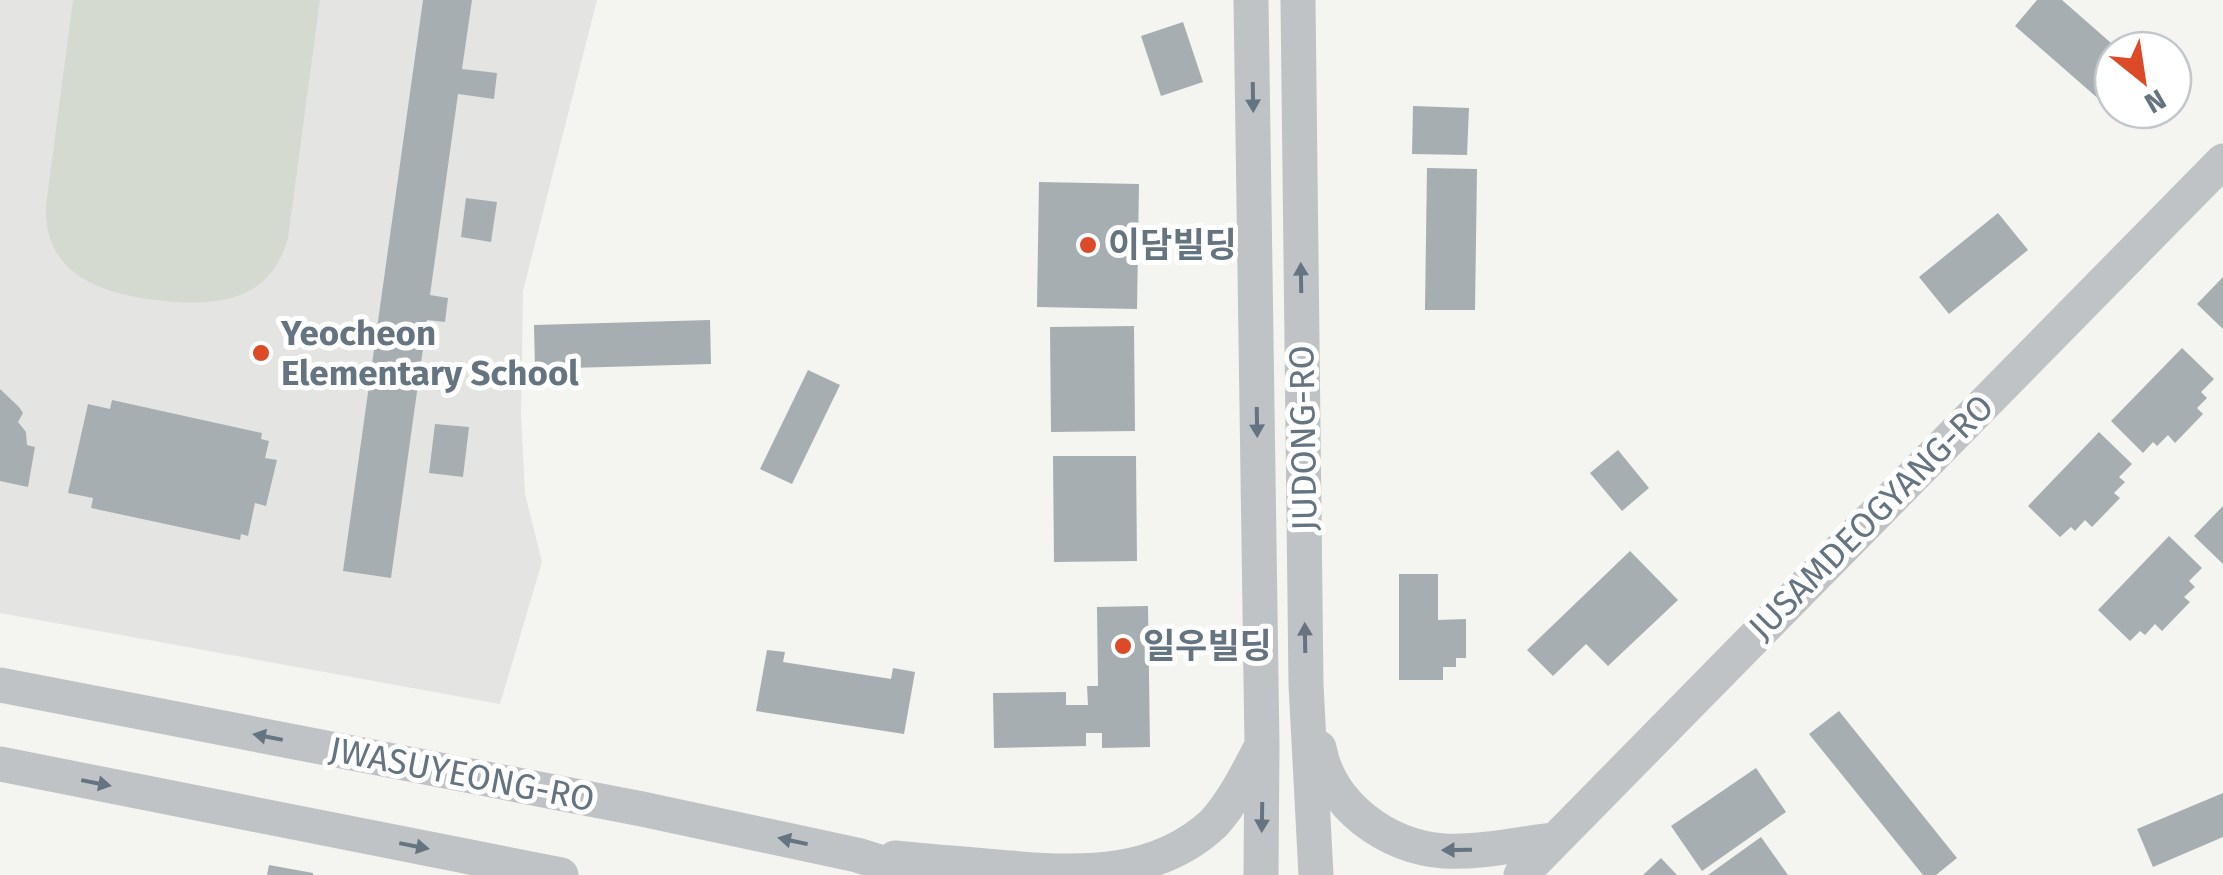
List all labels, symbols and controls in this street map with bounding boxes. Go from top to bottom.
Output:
north arrow [2093,30,2193,130]
one-way arrow [1245,82,1261,114]
text: N [2139,82,2172,120]
place label: 이담빌딩 [1108,224,1237,266]
marker: 이담빌딩 [1077,234,1099,256]
one-way arrow [1293,261,1309,293]
place label: Yeocheon Elementary School [280,312,579,394]
marker: Yeocheon Elementary School [250,342,272,364]
street label: JUDONG-RO [1280,345,1326,531]
street label: JUSAMDEOGYANG-RO [1740,386,2002,648]
one-way arrow [1250,407,1266,439]
one-way arrow [1297,621,1313,653]
place label: 일우빌딩 [1143,625,1272,667]
marker: 일우빌딩 [1112,635,1134,657]
street label: JWASUYEONG-RO [326,728,598,820]
one-way arrow [252,729,284,744]
one-way arrow [80,775,111,791]
one-way arrow [1253,802,1269,834]
one-way arrow [777,833,808,849]
one-way arrow [399,839,431,854]
one-way arrow [1441,842,1473,858]

